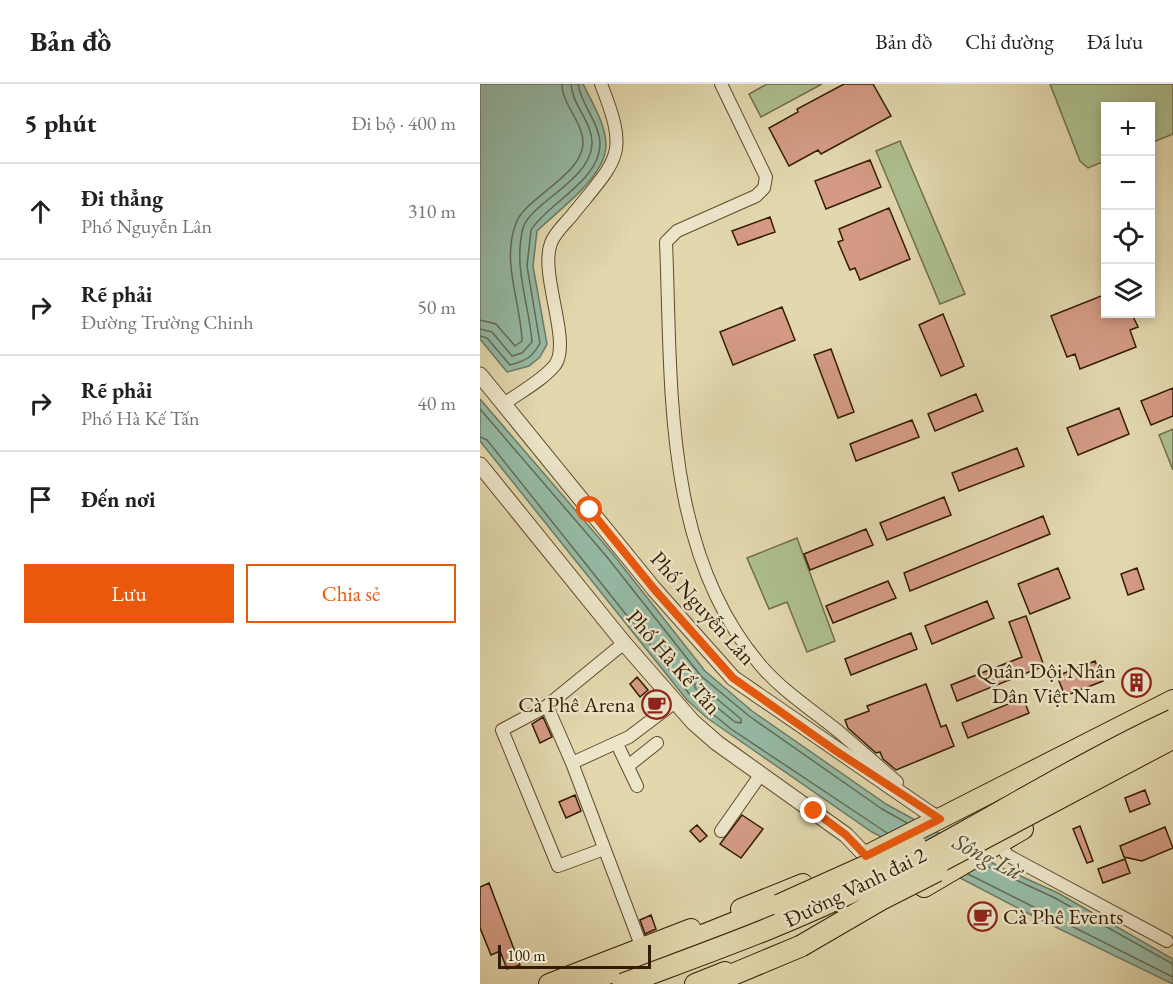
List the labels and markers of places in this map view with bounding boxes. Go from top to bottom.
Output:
place label: Quân Dội Nhân Dân Việt Nam [976,656,1116,710]
building icon: Quân Dội Nhân Dân Việt Nam [1121,667,1153,699]
cafe icon: Cà Phê Arena [640,688,672,720]
place label: Cà Phê Arena [518,690,635,719]
cafe icon: Cà Phê Events [966,900,998,932]
place label: Cà Phê Events [1003,902,1123,931]

